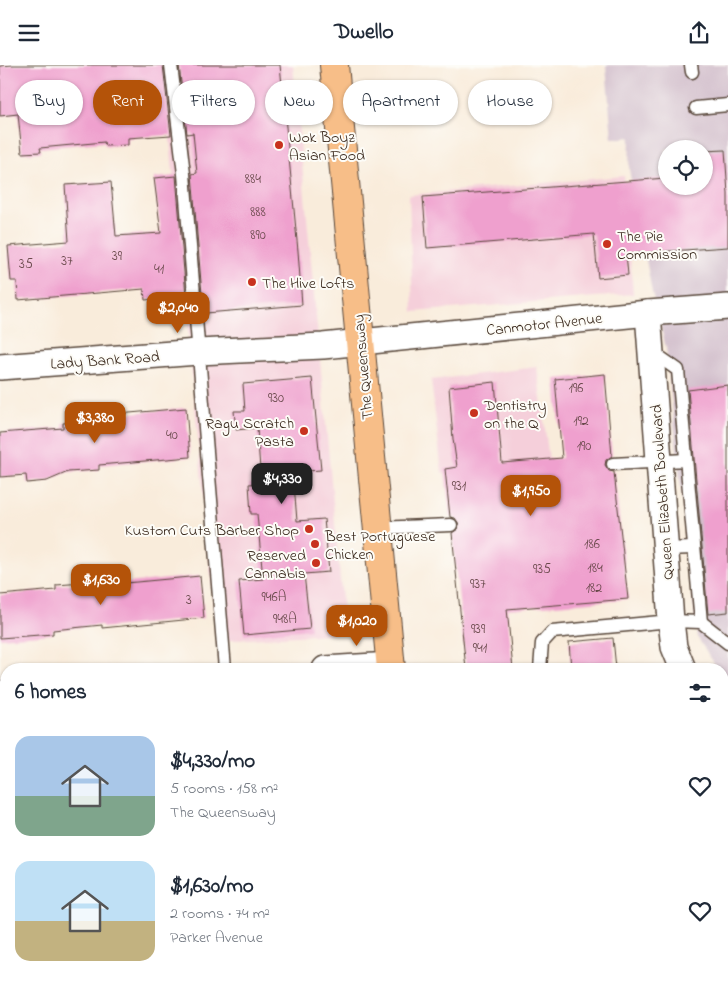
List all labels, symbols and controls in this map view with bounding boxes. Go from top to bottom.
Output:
text: Dwello [334,17,394,49]
icon: menu [15,19,43,47]
icon: share [685,19,713,47]
chip: Buy [15,80,83,125]
chip: Rent [93,80,162,125]
chip: Filters [172,80,255,125]
chip: New [265,80,333,125]
chip: Apartment [343,80,458,125]
chip: House [468,80,552,125]
place label: Wok Boyz Asian Food [289,126,365,168]
marker: Wok Boyz Asian Food [273,139,285,151]
map controls [658,140,713,195]
button: locate [658,140,713,195]
house number: 884 [245,169,261,190]
house number: 888 [250,202,266,223]
house number: 890 [250,225,266,246]
place label: The Pie Commission [617,225,697,267]
marker: The Pie Commission [601,238,613,250]
house number: 39 [112,246,123,267]
house number: 37 [61,251,73,272]
house number: 35 [19,254,33,275]
house number: 41 [154,259,165,280]
place label: The Hive Lofts [262,272,354,296]
marker: The Hive Lofts [246,276,258,288]
pin: $2,040 [137,291,219,334]
text: $2,040 [158,296,198,320]
street label: Canmotor Avenue [485,307,604,343]
street label: The Queensway [347,313,381,421]
street label: Lady Bank Road [50,345,161,377]
house number: 196 [569,378,583,399]
house number: 930 [268,388,284,409]
place label: Dentistry on the Q [483,394,547,436]
pin: $3,380 [54,401,136,444]
street label: Queen Elizabeth Boulevard [645,403,681,580]
text: $3,380 [76,406,114,430]
marker: Dentistry on the Q [468,407,480,419]
house number: 192 [573,411,589,432]
place label: Ragu Scratch Pasta [205,412,294,454]
house number: 40 [166,425,178,446]
marker: Ragu Scratch Pasta [298,425,310,437]
house number: 190 [577,436,591,457]
pin: $4,330 [241,463,323,505]
text: $4,330 [262,467,302,491]
pin: $1,950 [490,475,572,517]
house number: 931 [452,476,467,497]
text: $1,950 [512,479,550,503]
place label: Kustom Cuts Barber Shop [125,519,299,543]
marker: Kustom Cuts Barber Shop [303,523,315,535]
place label: Best Portuguese Chicken [324,525,436,567]
house number: 186 [584,534,600,555]
marker: Best Portuguese Chicken [309,538,321,550]
place label: Reserved Cannabis [245,544,306,586]
marker: Reserved Cannabis [310,557,322,569]
house number: 184 [587,558,603,579]
house number: 935 [533,559,551,580]
pin: $1,630 [60,563,142,606]
text: $1,630 [82,568,120,592]
house number: 937 [470,574,486,595]
house number: 182 [586,578,602,599]
house number: 946A [262,587,286,608]
house number: 3 [186,590,192,611]
pin: $1,020 [316,605,398,647]
house number: 948A [273,609,297,630]
text: $1,020 [337,609,377,633]
house number: 939 [471,619,486,640]
house number: 941 [473,638,488,659]
text: 6 homes [15,678,87,708]
icon: filters [686,679,714,707]
text: $4,330/mo [170,747,255,777]
icon: home [55,756,115,816]
icon: heart [686,772,714,800]
text: 5 rooms · 158 m² [170,777,278,801]
text: The Queensway [170,801,276,825]
text: $1,630/mo [170,872,254,902]
icon: home [55,881,115,941]
icon: heart [686,897,714,925]
text: 2 rooms · 74 m² [170,902,270,926]
text: Parker Avenue [170,926,263,950]

